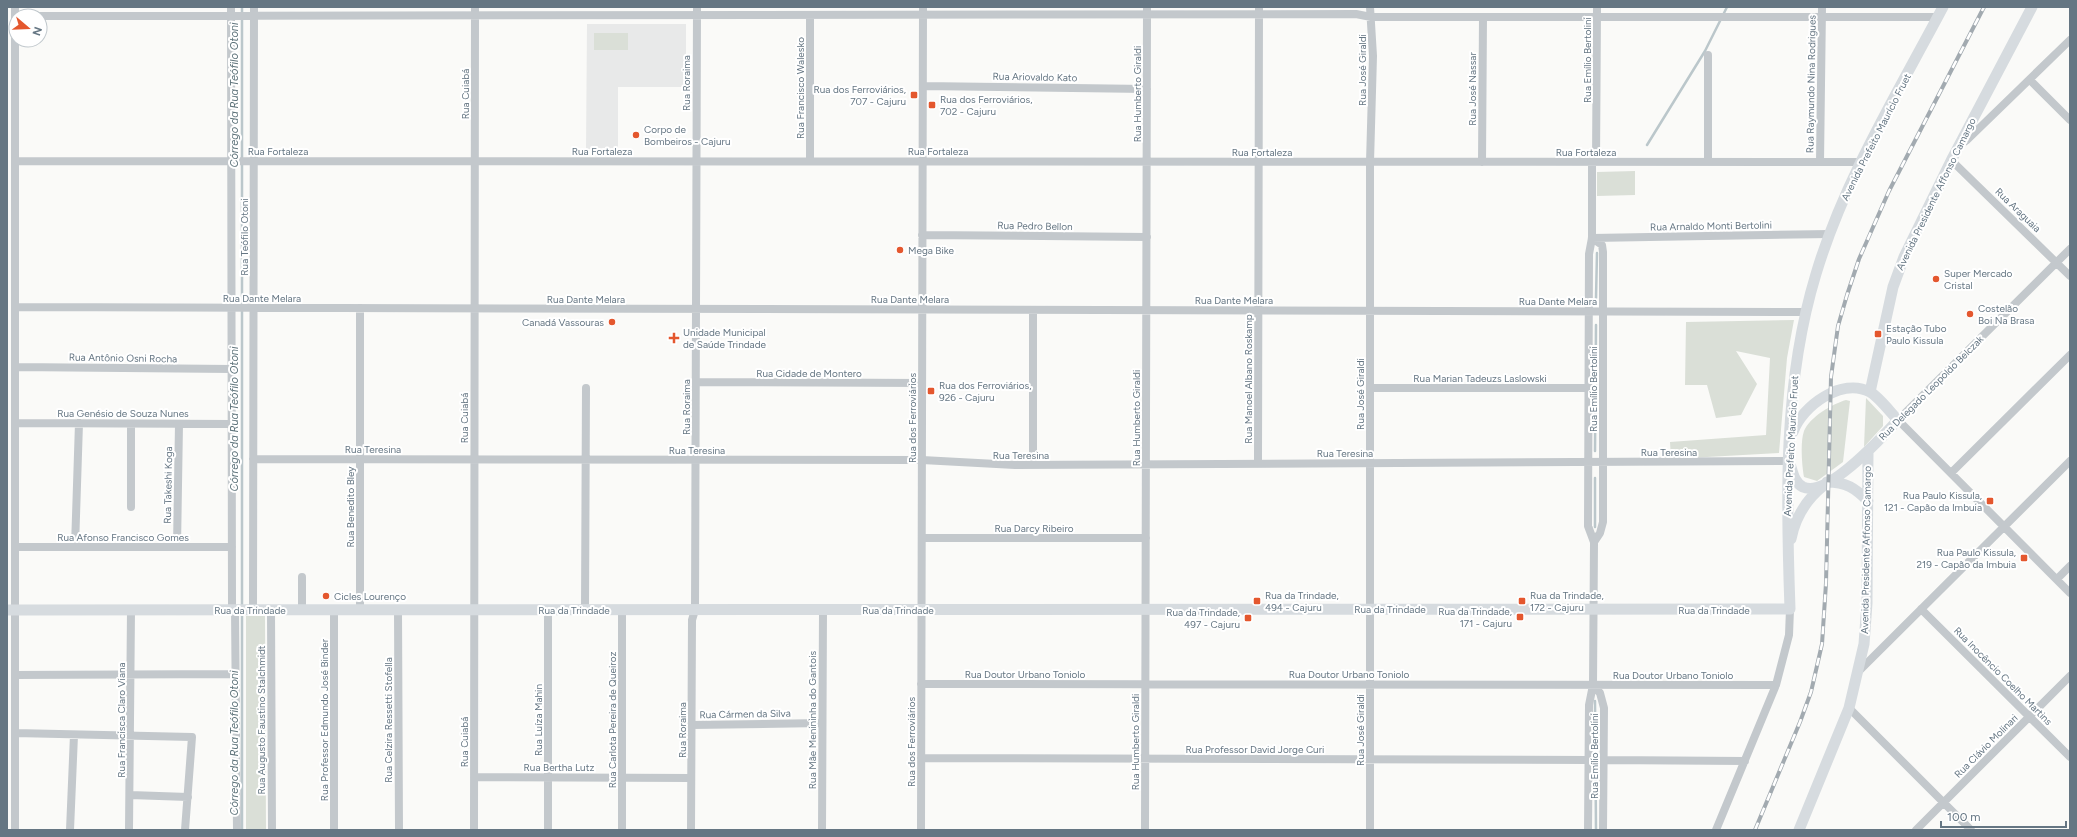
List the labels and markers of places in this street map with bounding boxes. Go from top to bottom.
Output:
place label: Rua dos Ferroviários, 707 - Cajuru [814,83,906,108]
marker: Rua dos Ferroviários, 707 - Cajuru [909,90,919,100]
place label: Rua dos Ferroviários, 702 - Cajuru [940,93,1033,118]
marker: Rua dos Ferroviários, 702 - Cajuru [927,100,937,110]
place label: Corpo de Bombeiros - Cajuru [644,123,731,148]
marker: Corpo de Bombeiros - Cajuru [631,130,641,140]
place label: Mega Bike [908,244,955,257]
marker: Mega Bike [895,245,905,255]
place label: Super Mercado Cristal [1944,267,2013,292]
marker: Super Mercado Cristal [1931,274,1941,284]
place label: Costelão Boi Na Brasa [1978,302,2034,327]
marker: Costelão Boi Na Brasa [1965,309,1975,319]
place label: Canadá Vassouras [522,316,604,329]
marker: Canadá Vassouras [607,317,617,327]
place label: Estação Tubo Paulo Kissula [1886,322,1947,347]
place label: Unidade Municipal de Saúde Trindade [683,326,767,351]
marker: Estação Tubo Paulo Kissula [1873,329,1883,339]
marker: Unidade Municipal de Saúde Trindade [668,332,680,344]
place label: Rua dos Ferroviários, 926 - Cajuru [939,379,1032,404]
marker: Rua dos Ferroviários, 926 - Cajuru [926,386,936,396]
place label: Rua Paulo Kissula, 121 - Capão da Imbuia [1884,489,1982,514]
marker: Rua Paulo Kissula, 121 - Capão da Imbuia [1985,496,1995,506]
place label: Rua Paulo Kissula, 219 - Capão da Imbuia [1916,546,2016,571]
marker: Rua Paulo Kissula, 219 - Capão da Imbuia [2019,553,2029,563]
place label: Rua da Trindade, 494 - Cajuru [1265,589,1339,614]
place label: Rua da Trindade, 172 - Cajuru [1530,589,1604,614]
place label: Cicles Lourenço [334,590,406,603]
marker: Cicles Lourenço [321,591,331,601]
marker: Rua da Trindade, 494 - Cajuru [1252,596,1262,606]
marker: Rua da Trindade, 172 - Cajuru [1517,596,1527,606]
place label: Rua da Trindade, 171 - Cajuru [1438,605,1512,630]
place label: Rua da Trindade, 497 - Cajuru [1166,606,1240,631]
marker: Rua da Trindade, 171 - Cajuru [1515,612,1525,622]
marker: Rua da Trindade, 497 - Cajuru [1243,613,1253,623]

